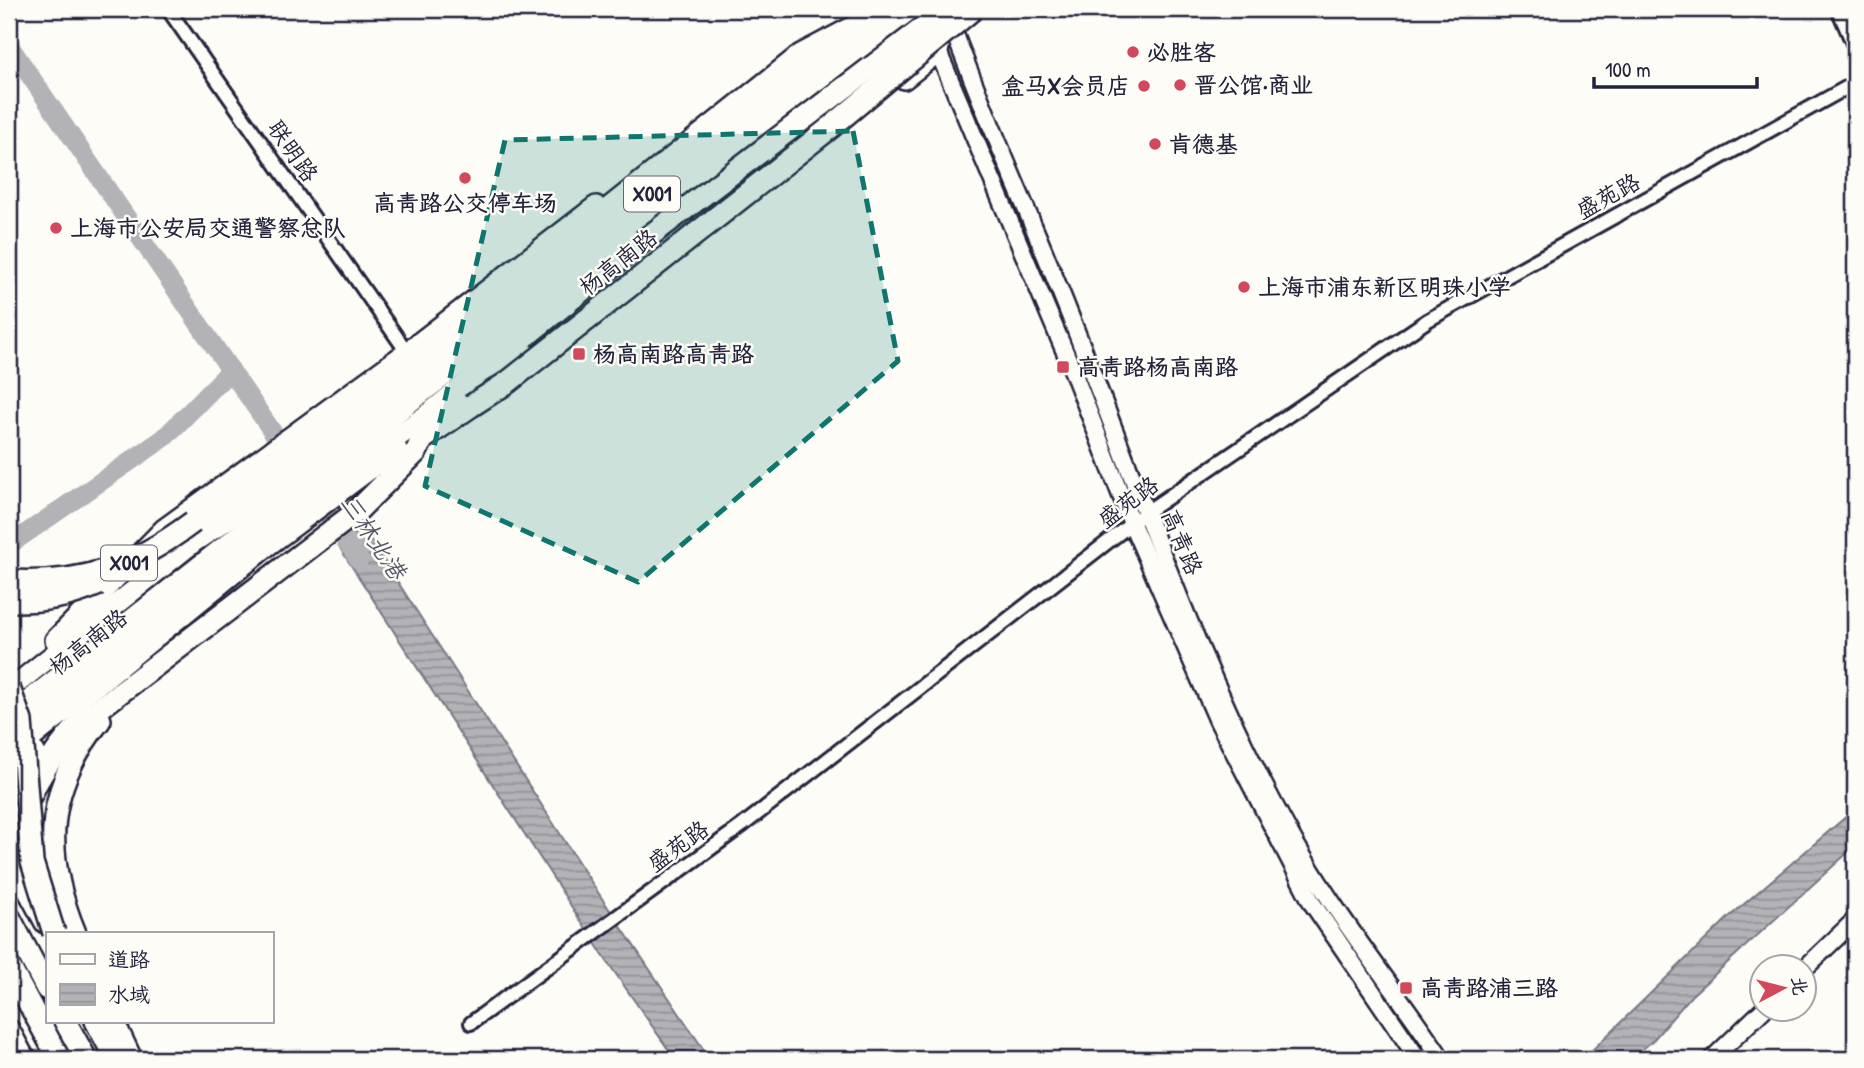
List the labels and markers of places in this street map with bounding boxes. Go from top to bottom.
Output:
place label: 必胜客 [1147,36,1216,67]
marker: 必胜客 [1125,44,1141,60]
place label: 晋公馆·商业 [1194,69,1314,100]
place label: 盒马X会员店 [1001,70,1130,101]
marker: 晋公馆·商业 [1172,77,1188,93]
marker: 盒马X会员店 [1136,78,1152,94]
place label: 肯德基 [1169,128,1238,159]
marker: 肯德基 [1147,136,1163,152]
marker: 高青路公交停车场 [457,170,473,186]
place label: 高青路公交停车场 [373,187,557,218]
place label: 上海市公安局交通警察总队 [70,212,346,243]
marker: 上海市公安局交通警察总队 [48,220,64,236]
place label: 上海市浦东新区明珠小学 [1258,271,1511,302]
marker: 上海市浦东新区明珠小学 [1236,279,1252,295]
place label: 杨高南路高青路 [593,338,754,369]
marker: 杨高南路高青路 [571,346,587,362]
place label: 高青路杨高南路 [1077,351,1238,382]
marker: 高青路杨高南路 [1055,359,1071,375]
place label: 高青路浦三路 [1420,972,1558,1003]
marker: 高青路浦三路 [1398,980,1414,996]

